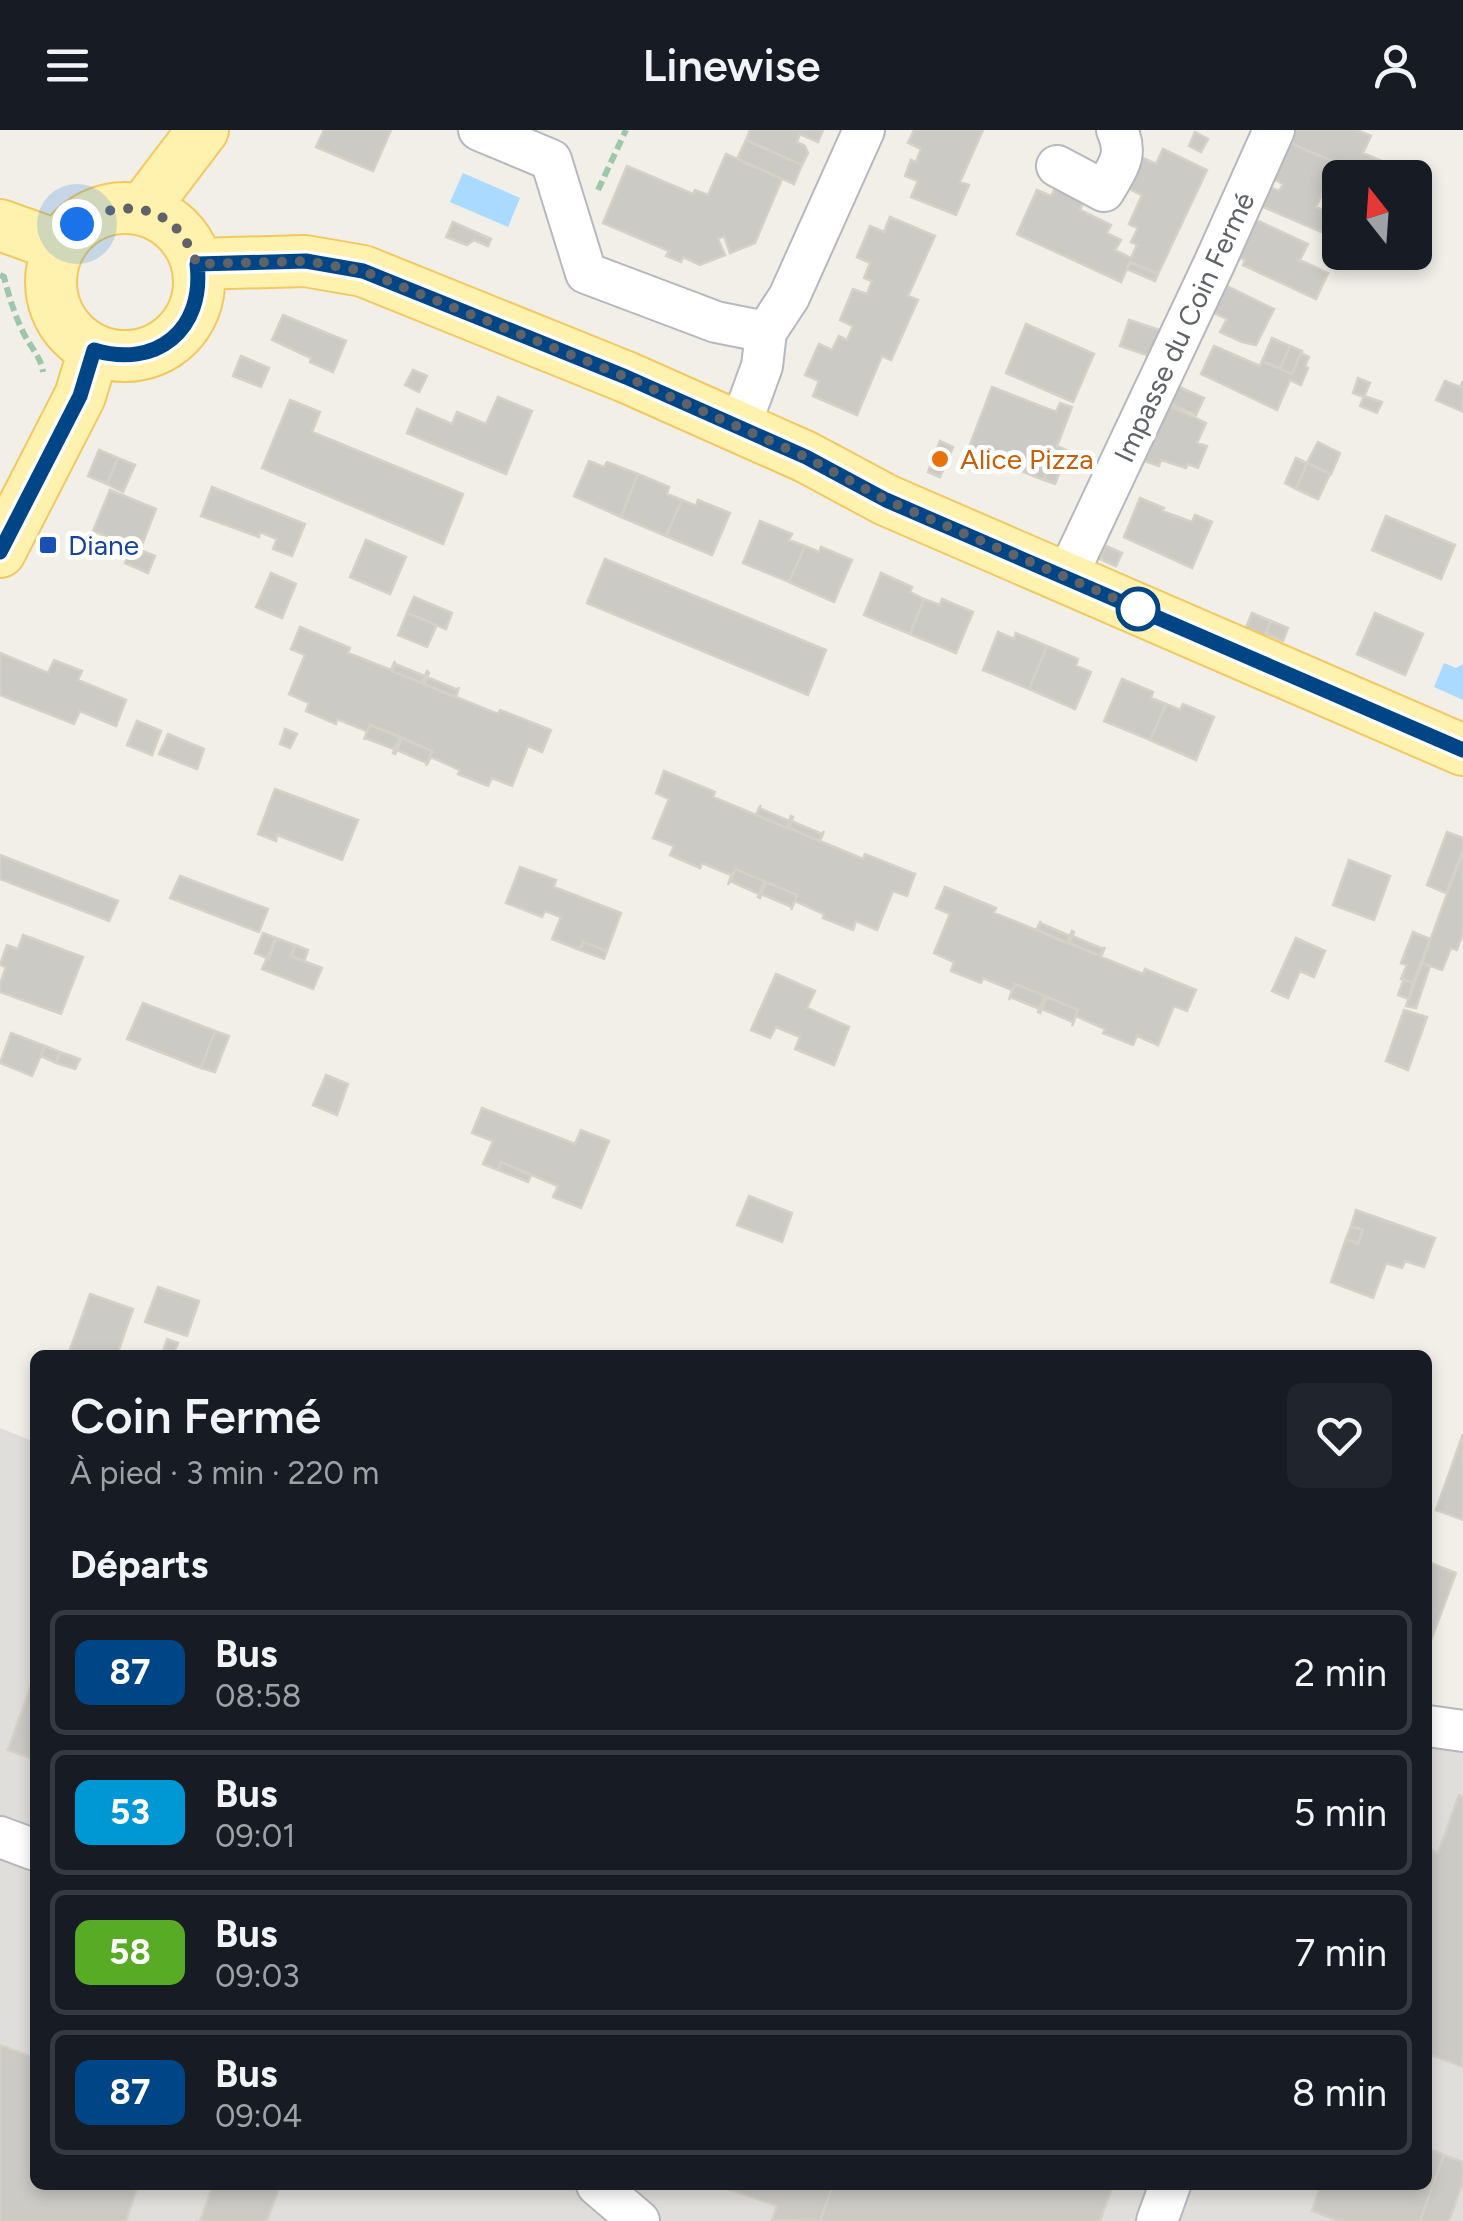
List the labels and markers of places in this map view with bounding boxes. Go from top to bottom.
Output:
place label: Alice Pizza [960,442,1093,476]
marker: Alice Pizza [929,448,951,470]
place label: Diane [68,528,139,562]
marker: Diane [37,534,59,556]
unlabelled marker [1117,588,1159,630]

